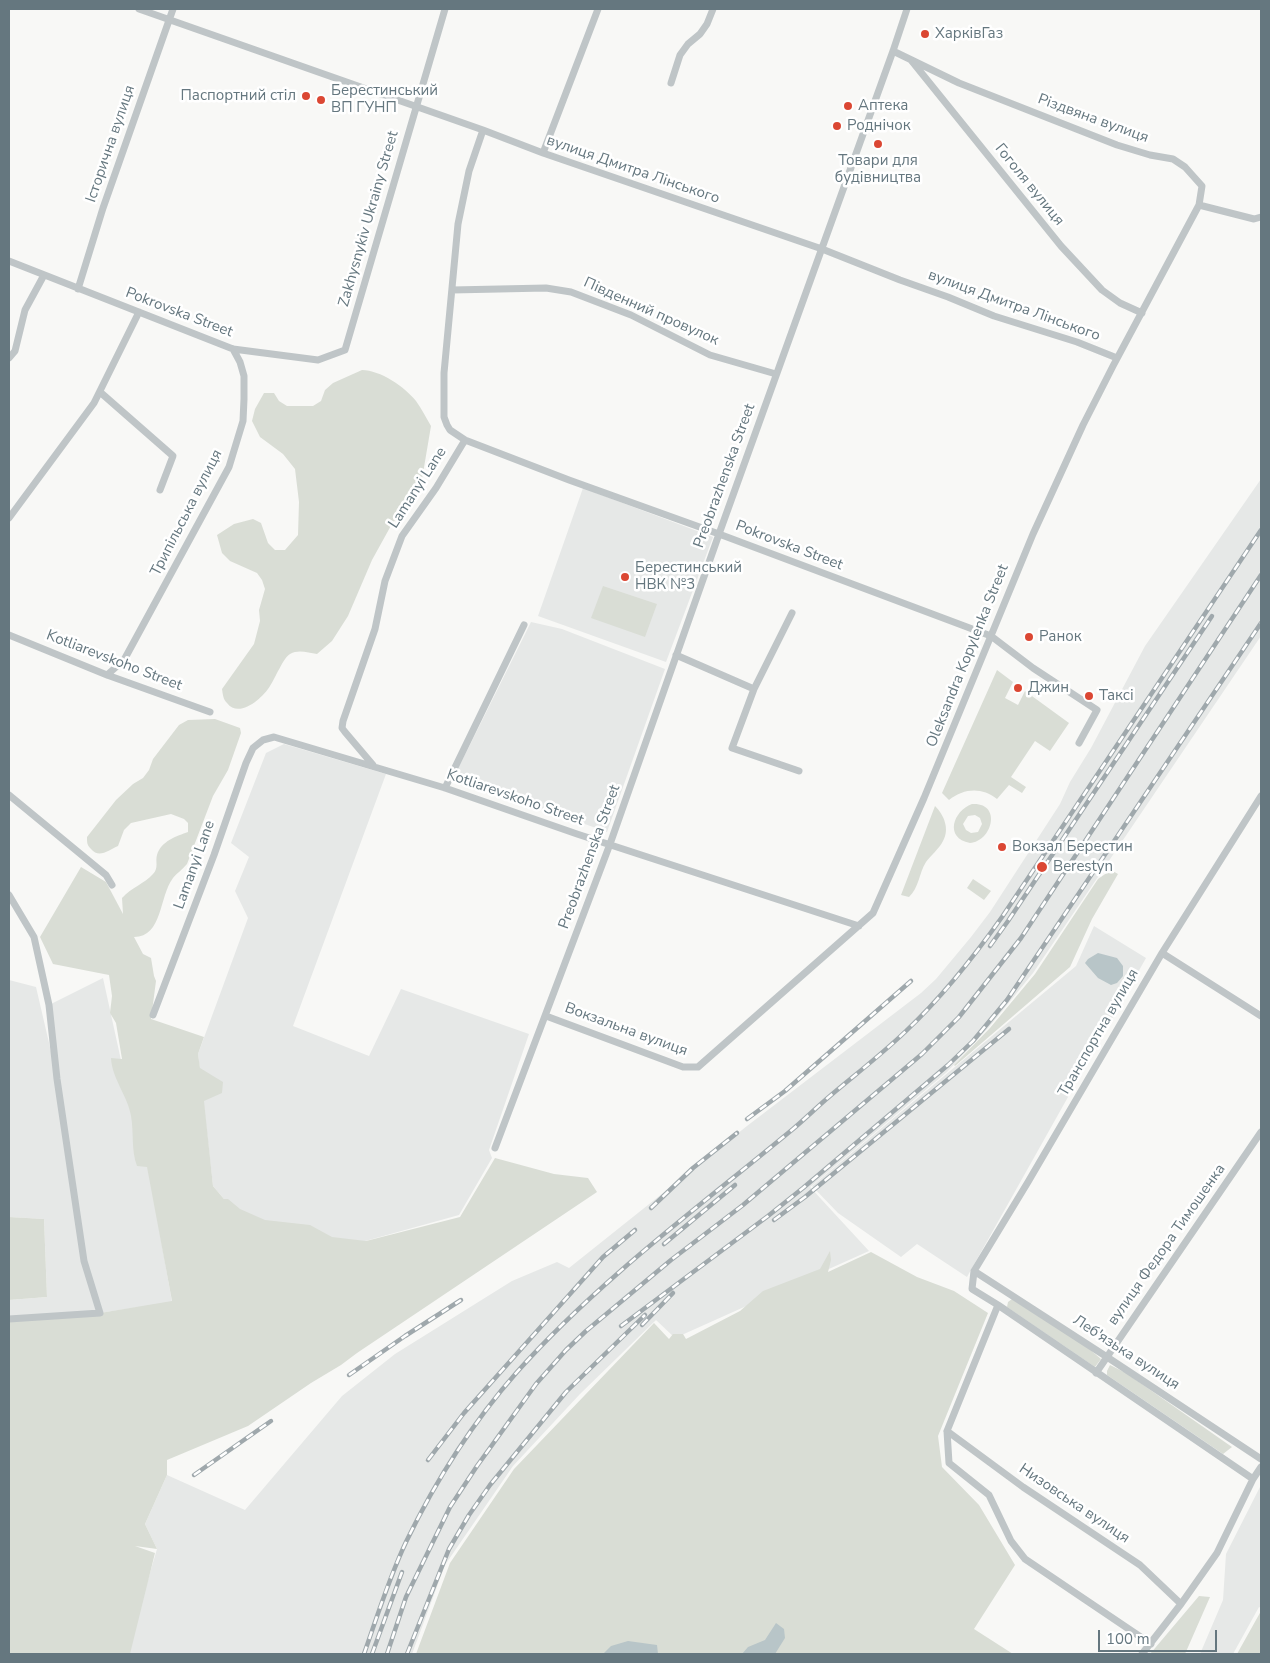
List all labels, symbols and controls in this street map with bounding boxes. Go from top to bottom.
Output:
place label: ХарківГаз [935,25,1003,43]
marker: ХарківГаз [919,28,931,40]
place label: Берестинський ВП ГУНП [331,82,438,117]
street label: Історична вулиця [83,83,139,205]
place label: Паспортний стіл [181,87,296,105]
marker: Паспортний стіл [300,90,312,102]
street label: Різдвяна вулиця [1035,91,1151,147]
marker: Берестинський ВП ГУНП [315,94,327,106]
place label: Аптека [858,97,908,115]
marker: Аптека [842,100,854,112]
place label: Роднічок [847,117,911,135]
marker: Роднічок [831,120,843,132]
street label: Zakhysnykiv Ukrainy Street [335,129,403,309]
street label: вулиця Дмитра Лінського [544,132,722,208]
marker: Товари для будівництва [872,138,884,150]
street label: Гоголя вулиця [990,140,1068,230]
place label: Товари для будівництва [835,152,921,187]
street label: вулиця Дмитра Лінського [926,266,1102,346]
street label: Південний провулок [581,274,721,350]
street label: Pokrovska Street [123,284,235,342]
street label: Preobrazhenska Street [691,401,759,551]
street label: Lamanyi Lane [385,444,451,532]
street label: Трипільська вулиця [147,447,227,579]
street label: Pokrovska Street [733,517,845,575]
place label: Берестинський НВК №3 [635,559,742,594]
street label: Oleksandra Kopylenka Street [923,562,1013,750]
marker: Берестинський НВК №3 [619,571,631,583]
street label: Kotliarevskoho Street [44,627,184,695]
place label: Ранок [1039,628,1082,646]
marker: Ранок [1023,631,1035,643]
place label: Джин [1028,679,1069,697]
marker: Джин [1012,682,1024,694]
place label: Таксі [1099,687,1134,705]
marker: Таксі [1083,690,1095,702]
street label: Kotliarevskoho Street [444,766,586,830]
street label: Preobrazhenska Street [556,782,624,932]
street label: Lamanyi Lane [171,818,219,912]
place label: Вокзал Берестин [1012,838,1133,856]
marker: Вокзал Берестин [996,841,1008,853]
place label: Berestyn [1053,858,1113,876]
marker: Berestyn [1035,860,1049,874]
street label: Транспортна вулиця [1055,966,1143,1100]
street label: Вокзальна вулиця [562,999,690,1061]
street label: вулиця Федора Тимошенка [1104,1161,1230,1329]
street label: Леб'язька вулиця [1069,1312,1183,1394]
street label: Низовська вулиця [1015,1460,1133,1548]
scale bar [1100,1620,1219,1652]
text: 100 m [1106,1629,1150,1649]

